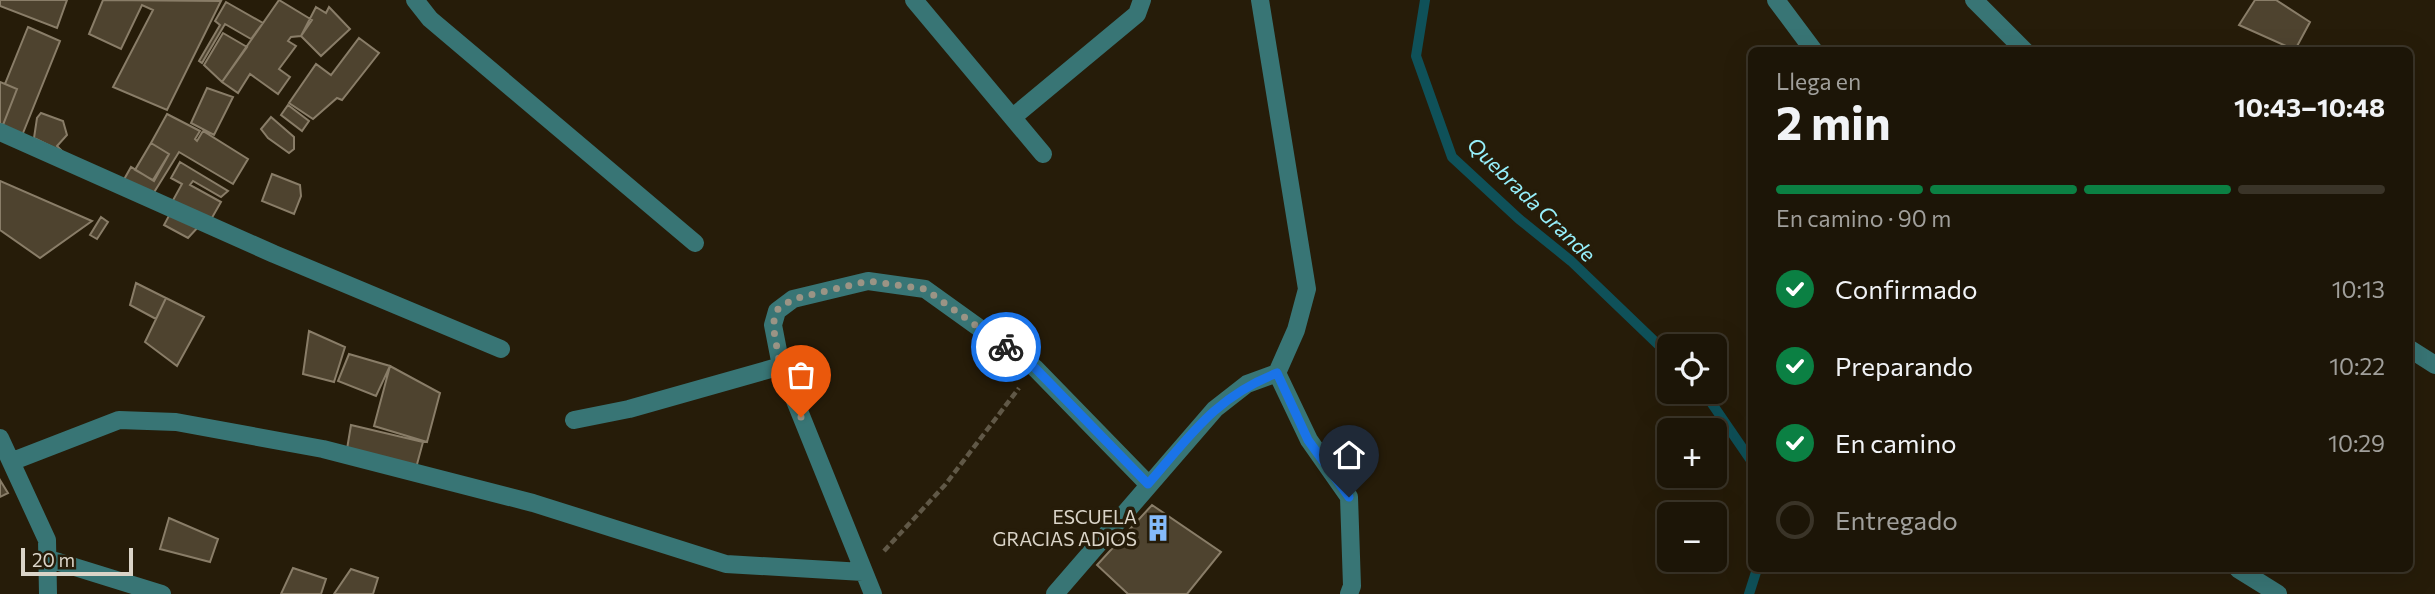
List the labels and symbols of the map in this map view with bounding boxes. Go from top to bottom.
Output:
water label: Quebrada Grande [1463,131,1601,266]
courier [971,312,1041,382]
pin [771,345,831,417]
pin [1319,425,1379,497]
place label: ESCUELA GRACIAS ADIOS [993,505,1137,550]
building icon: ESCUELA GRACIAS ADIOS [1143,513,1173,543]
scale bar [21,545,133,577]

